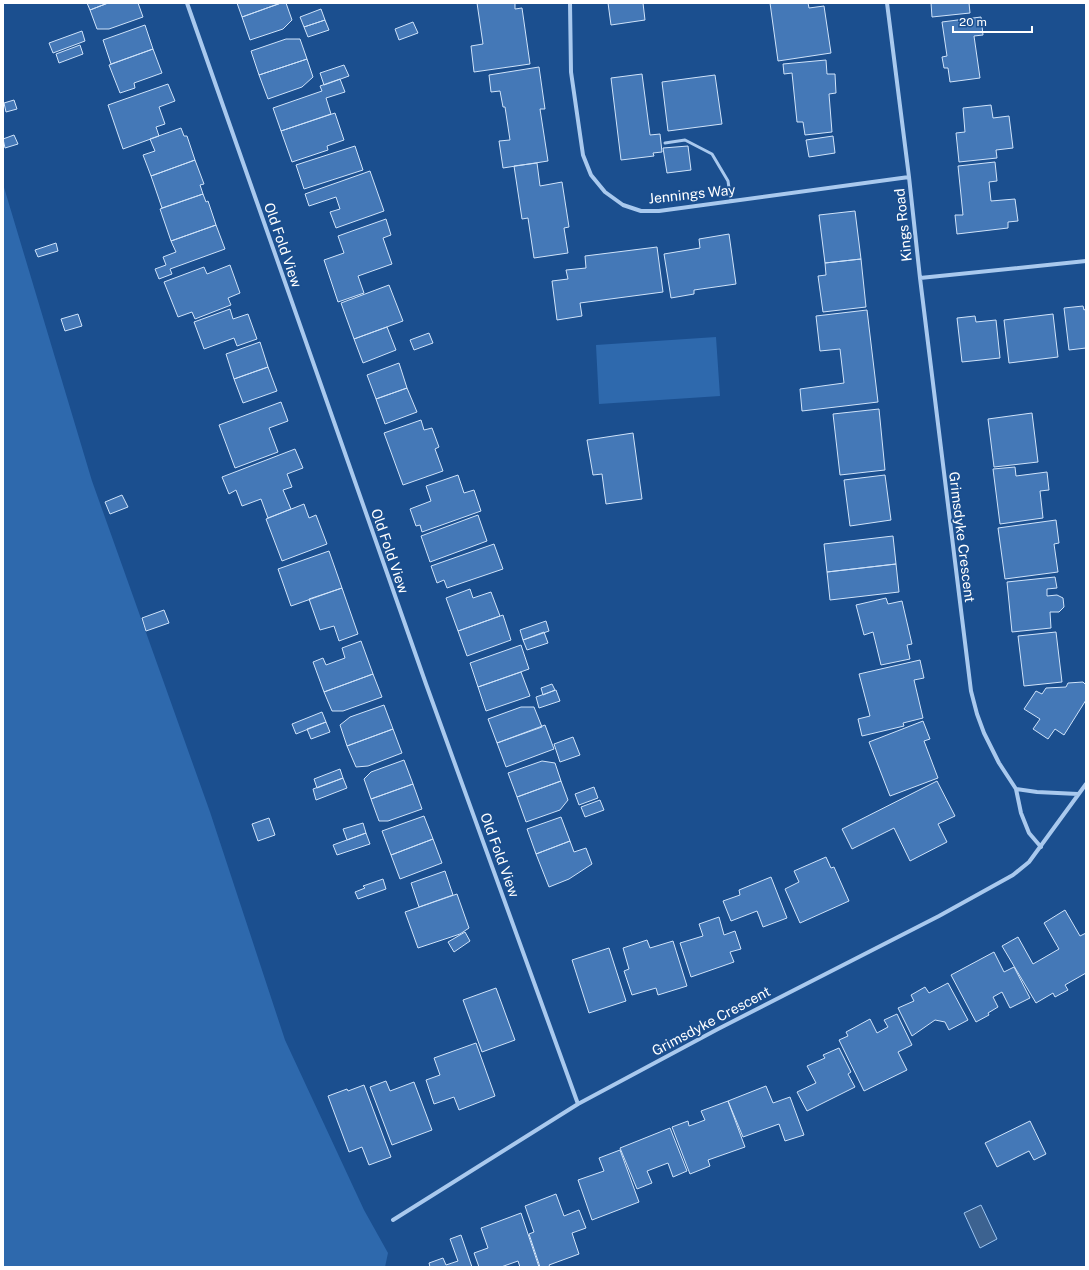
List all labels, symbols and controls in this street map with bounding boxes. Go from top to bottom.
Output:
scale bar [953,8,1032,34]
text: 20 m [959,15,987,29]
street label: Jennings Way [648,181,737,207]
street label: Kings Road [891,188,915,262]
street label: Old Fold View [261,200,305,290]
street label: Grimsdyke Crescent [946,471,978,603]
street label: Old Fold View [368,506,412,596]
street label: Old Fold View [477,811,523,900]
street label: Grimsdyke Crescent [649,983,773,1059]

